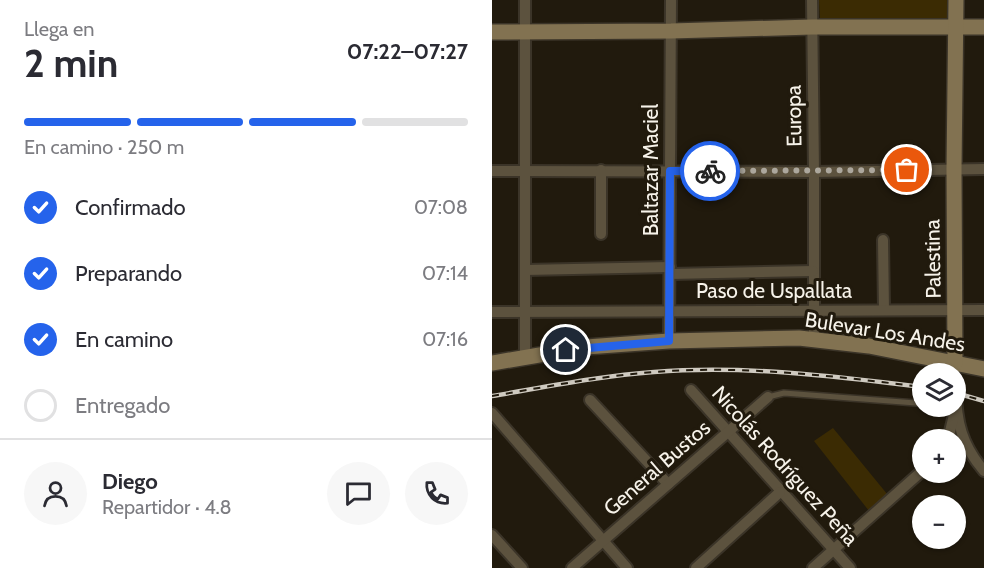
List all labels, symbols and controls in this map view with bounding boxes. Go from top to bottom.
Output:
text: Llega en [24,17,94,41]
text: 07:22–07:27 [347,38,468,65]
text: 2 min [24,39,118,87]
street label: Europa [780,85,807,147]
street label: Baltazar Maciel [638,104,663,236]
text: En camino · 250 m [24,135,184,159]
courier [680,141,740,201]
pin [881,144,932,195]
icon: bag [890,153,923,186]
icon: bike [694,155,727,188]
icon: check [24,191,57,224]
text: Confirmado [75,194,186,221]
text: 07:08 [414,195,468,219]
street label: Palestina [919,219,946,299]
icon: check [24,257,57,290]
text: Preparando [75,260,182,287]
text: 07:14 [422,261,468,285]
street label: Paso de Uspallata [696,278,852,303]
street label: Bulevar Los Andes [803,307,967,357]
icon: check [24,323,57,356]
pin [540,324,591,375]
text: En camino [75,326,173,353]
text: 07:16 [422,327,468,351]
icon: home [549,333,582,366]
map controls [912,363,966,549]
button: layers [912,363,966,417]
street label: Nicolás Rodríguez Peña [707,381,864,551]
text: Entregado [75,392,170,419]
street label: General Bustos [598,414,715,521]
button: + [912,429,966,483]
button: person [24,462,87,525]
button: chat [327,462,390,525]
button: phone [405,462,468,525]
text: Diego [102,468,158,495]
text: Repartidor · 4.8 [102,495,232,519]
button: − [912,495,966,549]

